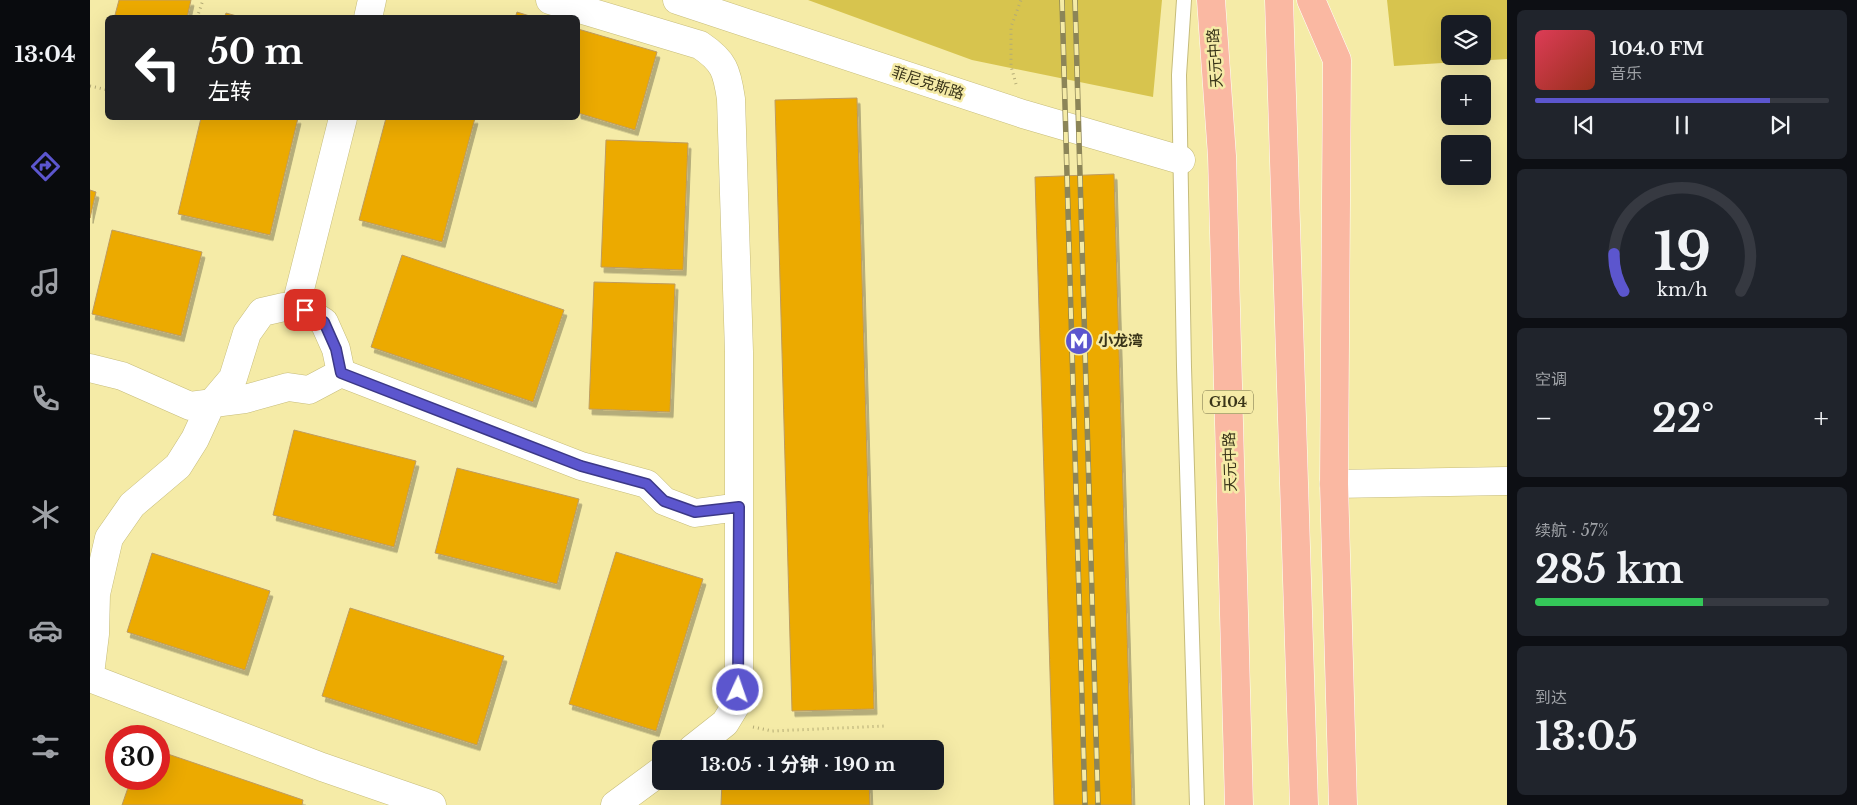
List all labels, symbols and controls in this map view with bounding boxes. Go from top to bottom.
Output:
map controls [1441,15,1491,185]
button: layers [1441,15,1491,65]
street label: 天元中路 [1203,27,1226,89]
text: 50 m [208,30,303,73]
icon: left [125,35,190,100]
text: 104.0 FM [1610,37,1704,60]
text: 13:04 [14,41,76,68]
street label: 菲尼克斯路 [890,62,967,103]
text: 音乐 [1610,63,1642,83]
button: + [1441,75,1491,125]
text: 左转 [208,78,252,105]
icon: previous [1570,111,1598,139]
icon: pause [1668,111,1696,139]
icon: next [1766,111,1794,139]
button: − [1441,135,1491,185]
icon: directions [28,149,63,184]
text: 19 [1653,220,1711,284]
icon: music [28,265,63,300]
text: km/h [1657,279,1707,301]
pin [284,289,326,331]
icon: arrive [291,296,319,324]
metro station icon: 小龙湾 [1064,326,1094,356]
place label: 小龙湾 [1098,331,1143,350]
text: 空调 [1535,369,1567,389]
icon: phone [28,381,63,416]
road number: G104 [1203,391,1253,414]
text: 22° [1652,395,1714,442]
text: − [1535,401,1553,436]
text: + [1814,401,1829,436]
street label: 天元中路 [1219,432,1240,492]
icon: climate [28,497,63,532]
text: 续航 · 57% [1535,520,1609,540]
text: 285 km [1535,546,1684,593]
icon: car [28,613,63,648]
position arrow [711,663,763,715]
text: 到达 [1535,687,1567,707]
text: 13:05 [1535,713,1638,760]
speed limit sign: 30 [105,725,170,790]
icon: filters [28,729,63,764]
text: 13:05 · 1 分钟 · 190 m [700,753,896,776]

